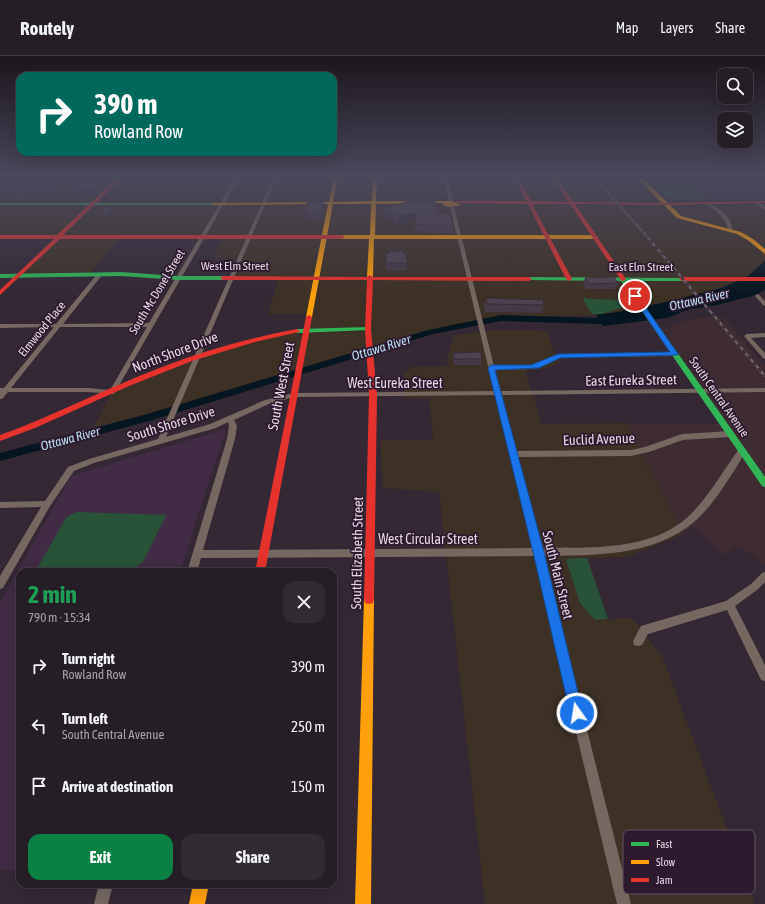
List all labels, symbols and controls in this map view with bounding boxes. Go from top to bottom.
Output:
text: Routely [20,17,74,39]
text: Map [616,20,638,36]
text: Layers [660,20,693,36]
text: Share [715,20,745,36]
map controls [717,68,753,148]
button: search [717,68,753,104]
icon: right [28,88,80,140]
text: 390 m [94,88,157,120]
button: layers [717,112,753,148]
text: Rowland Row [94,121,183,142]
street label: South Mc Donel Street [126,247,188,337]
street label: West Elm Street [201,259,270,273]
street label: East Elm Street [609,260,674,274]
pin [618,279,652,313]
icon: arrive [624,285,646,307]
water label: Ottawa River [668,285,732,314]
street label: Elmwood Place [15,299,69,359]
street label: North Shore Drive [130,328,220,376]
water label: Ottawa River [350,331,414,364]
street label: South West Street [265,340,297,432]
street label: South Central Avenue [686,354,752,440]
street label: East Eureka Street [585,371,677,389]
street label: West Eureka Street [347,375,443,391]
street label: South Shore Drive [125,403,217,445]
water label: Ottawa River [39,423,103,454]
street label: Euclid Avenue [563,430,635,448]
street label: South Elizabeth Street [348,496,366,610]
street label: South Main Street [539,529,577,621]
street label: West Circular Street [378,531,478,547]
text: 2 min [28,581,77,608]
button: close [283,581,325,623]
text: 790 m · 15:34 [28,610,91,625]
text: Turn right [62,650,115,667]
icon: right [28,655,50,677]
text: 390 m [291,658,325,675]
text: Rowland Row [62,667,126,682]
position arrow [556,692,598,734]
text: Turn left [62,710,108,727]
icon: left [28,715,50,737]
text: 250 m [291,718,325,735]
text: South Central Avenue [62,727,164,742]
icon: arrive [28,775,50,797]
text: Arrive at destination [62,778,173,795]
text: 150 m [291,778,325,795]
legend [623,830,755,894]
button: Exit [28,834,173,880]
button: Share [181,834,325,880]
text: Fast [656,838,672,850]
text: Slow [656,856,675,868]
text: Jam [656,874,673,886]

